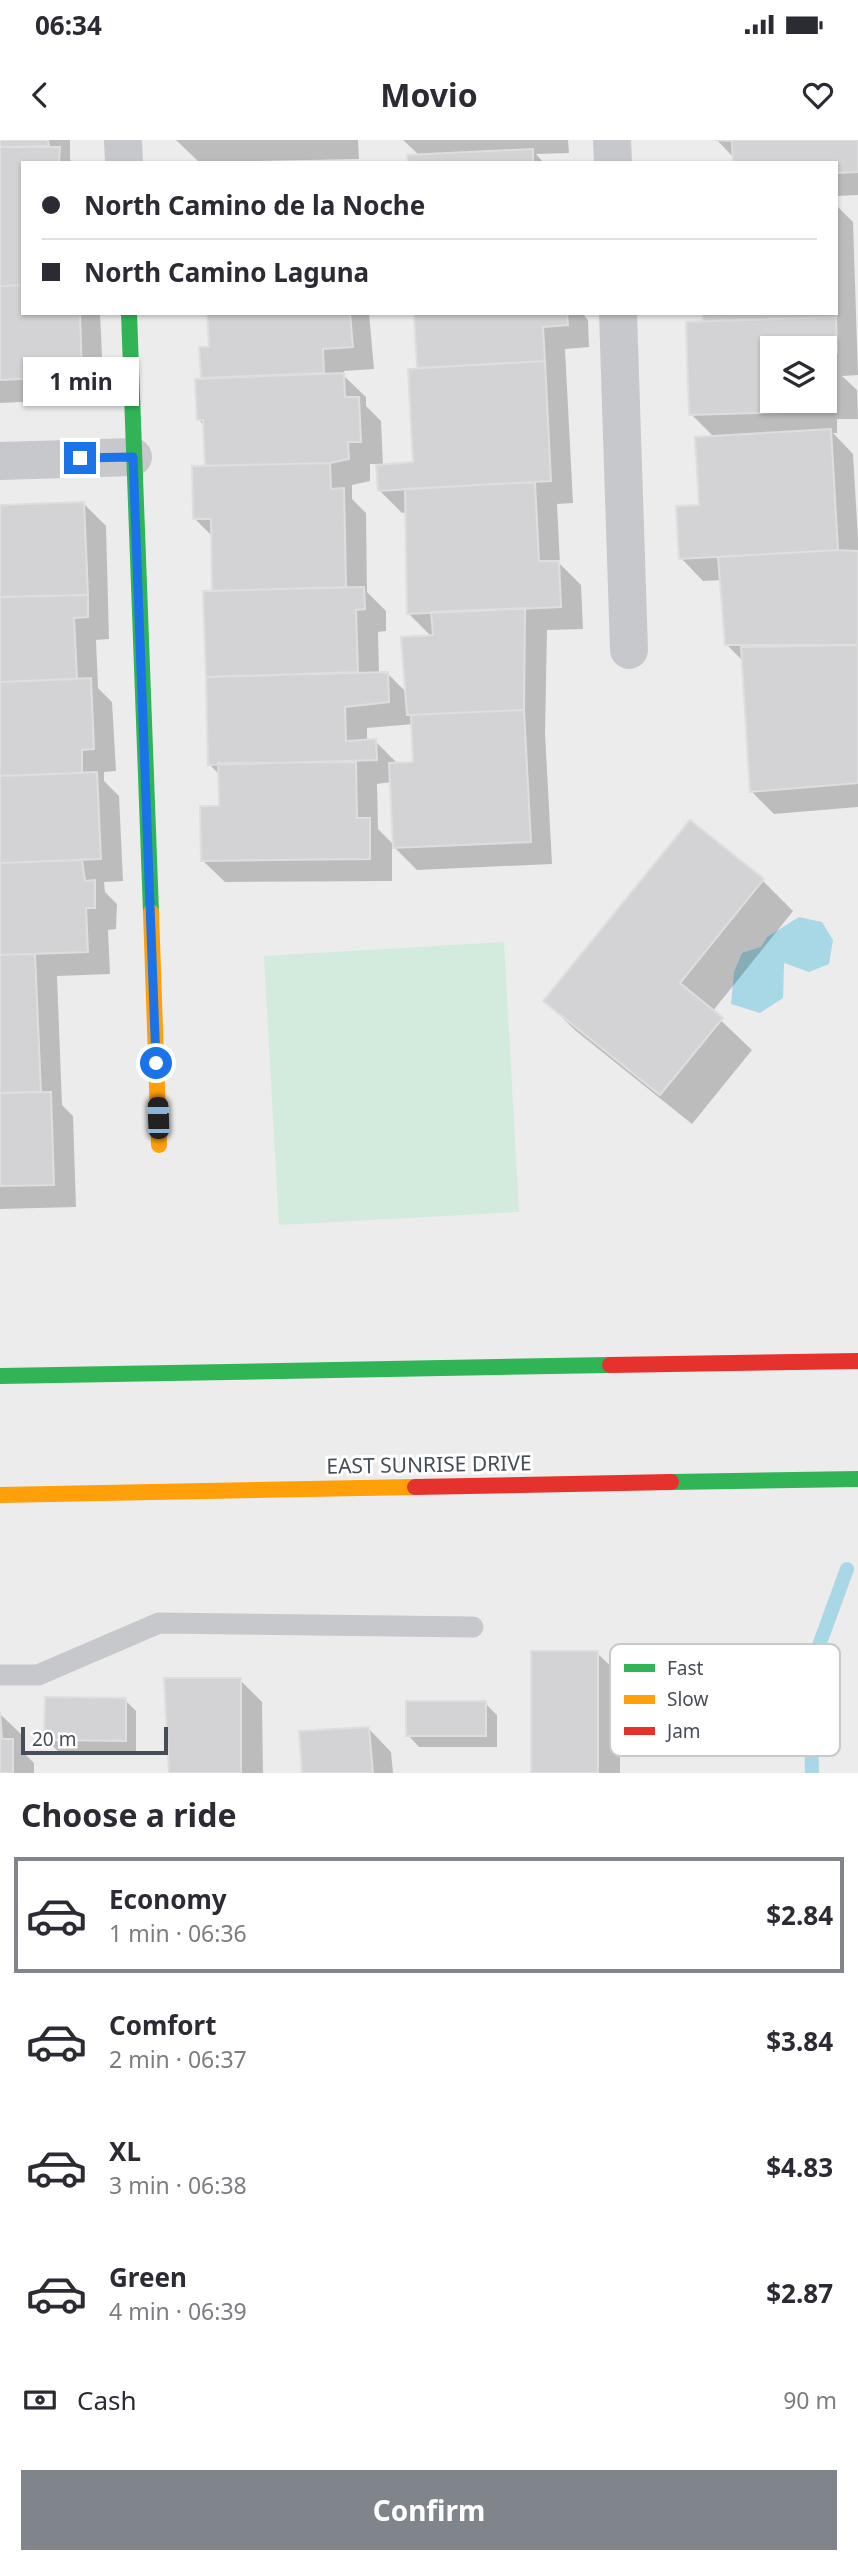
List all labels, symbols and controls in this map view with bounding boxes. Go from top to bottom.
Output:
text: 06:34 [35,7,102,43]
text: Movio [380,73,478,116]
icon: back [21,76,59,114]
icon: heart [799,76,837,114]
text: North Camino de la Noche [84,187,425,223]
text: North Camino Laguna [84,254,369,290]
map controls [760,336,837,413]
button: layers [760,336,837,413]
callout: 1 min [22,356,138,406]
text: 1 min [49,365,113,397]
route end [64,442,96,474]
route start [140,1047,172,1079]
car [147,1097,170,1139]
street label: EAST SUNRISE DRIVE [326,1448,532,1480]
legend [610,1644,840,1756]
text: Fast [667,1655,704,1681]
text: Slow [667,1686,708,1712]
text: Jam [665,1718,701,1744]
scale bar [21,1724,168,1756]
text: 20 m [32,1726,76,1752]
text: Choose a ride [21,1793,237,1836]
text: Economy [109,1881,227,1917]
icon: car [25,1884,88,1947]
text: $2.84 [766,1897,833,1933]
text: 1 min · 06:36 [109,1917,247,1949]
text: Comfort [109,2007,217,2043]
icon: car [25,2010,88,2073]
text: $3.84 [766,2023,833,2059]
text: 2 min · 06:37 [109,2043,247,2075]
text: XL [109,2133,141,2169]
icon: car [25,2136,88,2199]
text: $4.83 [766,2149,833,2185]
text: 3 min · 06:38 [109,2169,247,2201]
text: Green [109,2259,187,2295]
icon: car [25,2262,88,2325]
text: $2.87 [766,2275,833,2311]
text: 4 min · 06:39 [109,2295,247,2327]
icon: cash [21,2381,59,2419]
text: Cash [77,2382,137,2418]
text: 90 m [783,2384,837,2416]
button: Confirm [21,2470,837,2550]

